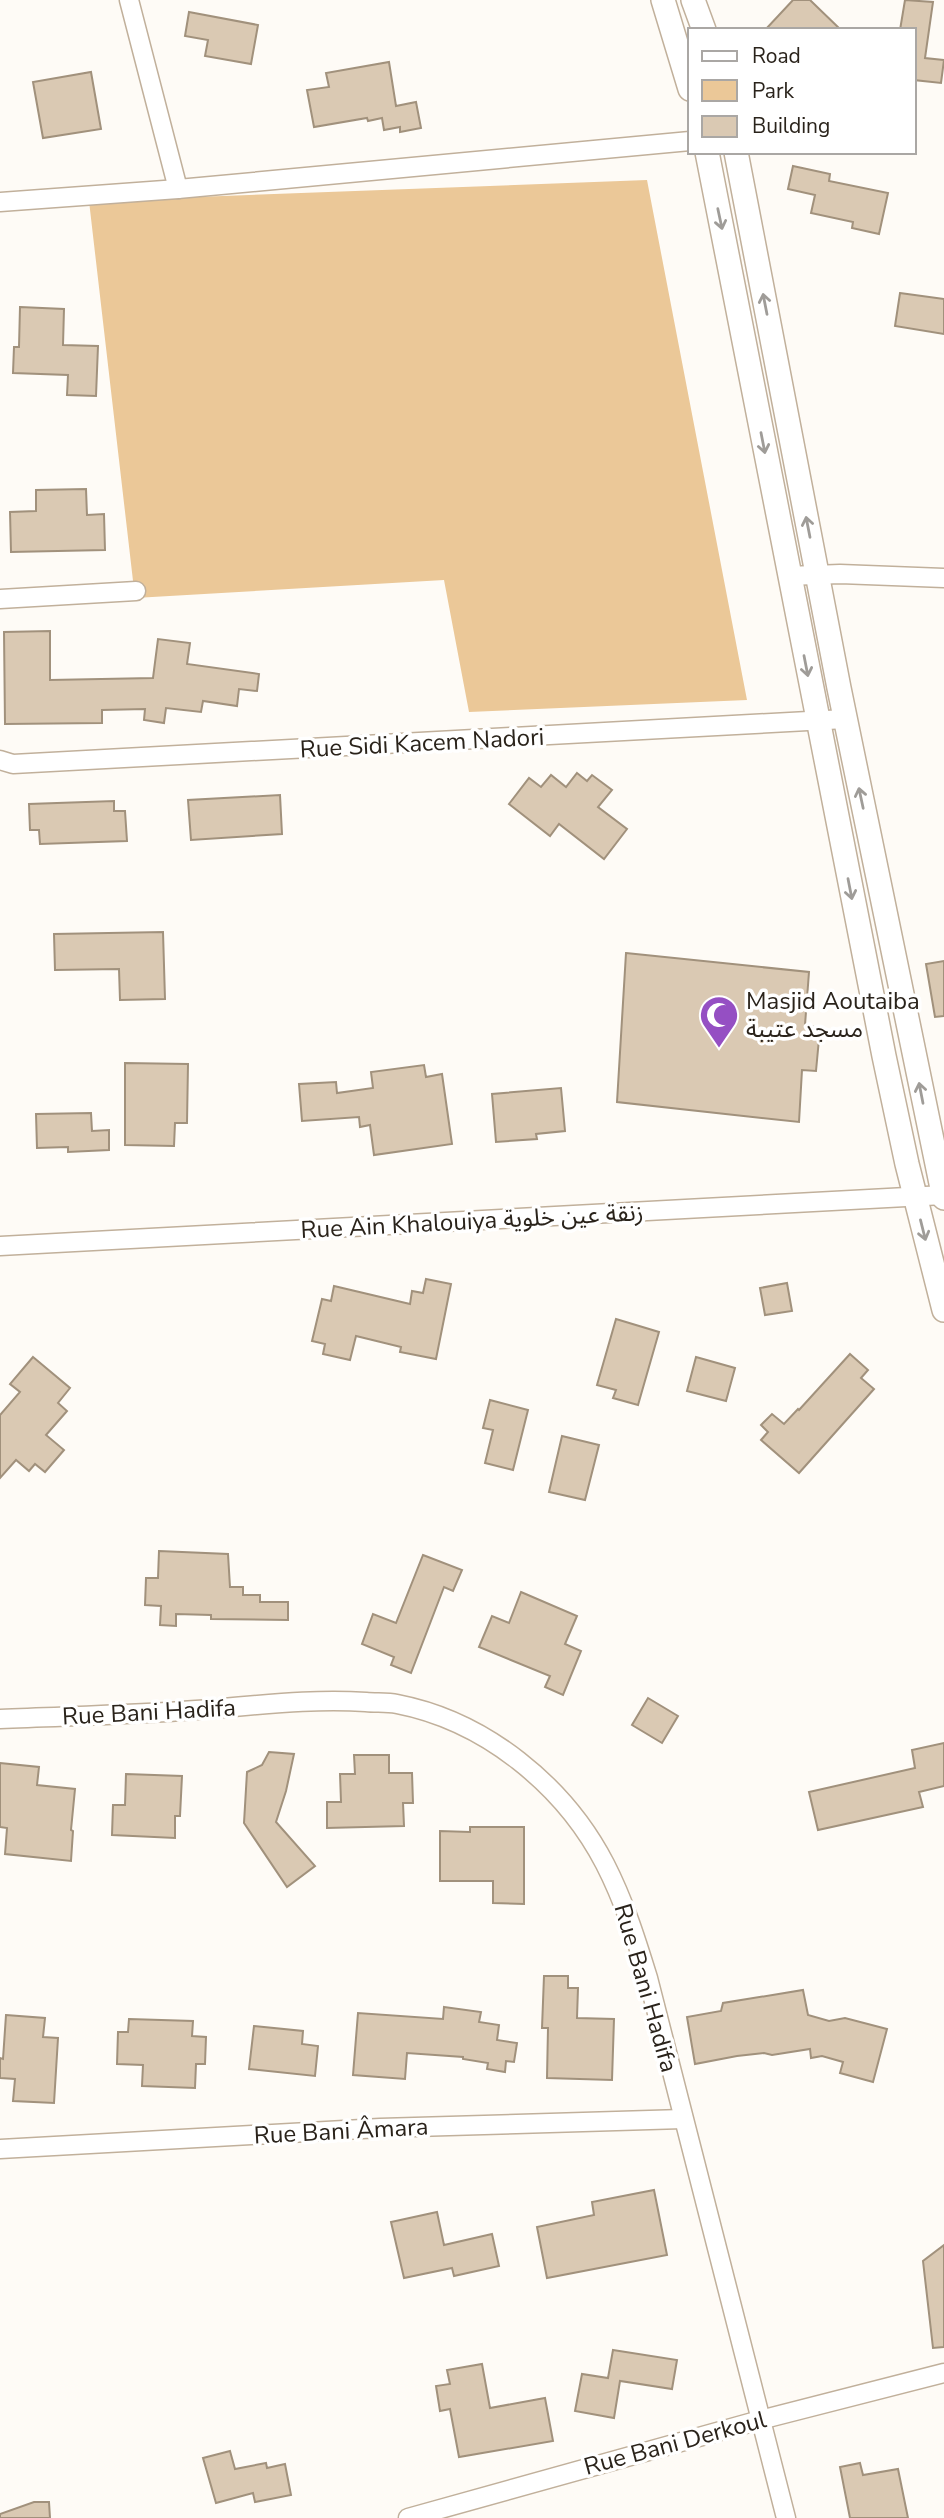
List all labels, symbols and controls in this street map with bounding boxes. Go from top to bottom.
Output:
legend [688,28,916,154]
text: Road [752,42,801,70]
text: Park [752,77,794,105]
text: Building [752,112,830,140]
one-way arrow [714,207,728,230]
one-way arrow [758,293,771,316]
one-way arrow [756,431,770,454]
one-way arrow [800,516,814,539]
one-way arrow [799,654,813,677]
street label: Rue Sidi Kacem Nadori [299,721,545,765]
one-way arrow [854,787,868,810]
one-way arrow [844,877,858,900]
place label: Masjid Aoutaiba مسجد عتيبة [746,985,920,1045]
mosque icon: Masjid Aoutaiba مسجد عتيبة [698,994,740,1049]
one-way arrow [914,1082,928,1105]
street label: Rue Ain Khalouiya زنقة عين خلوية [300,1196,644,1246]
one-way arrow [917,1218,930,1241]
street label: Rue Bani Hadifa [61,1691,237,1733]
street label: Rue Bani Hadifa [607,1900,685,2076]
street label: Rue Bani Âmara [253,2110,429,2152]
street label: Rue Bani Derkoul [580,2403,770,2483]

